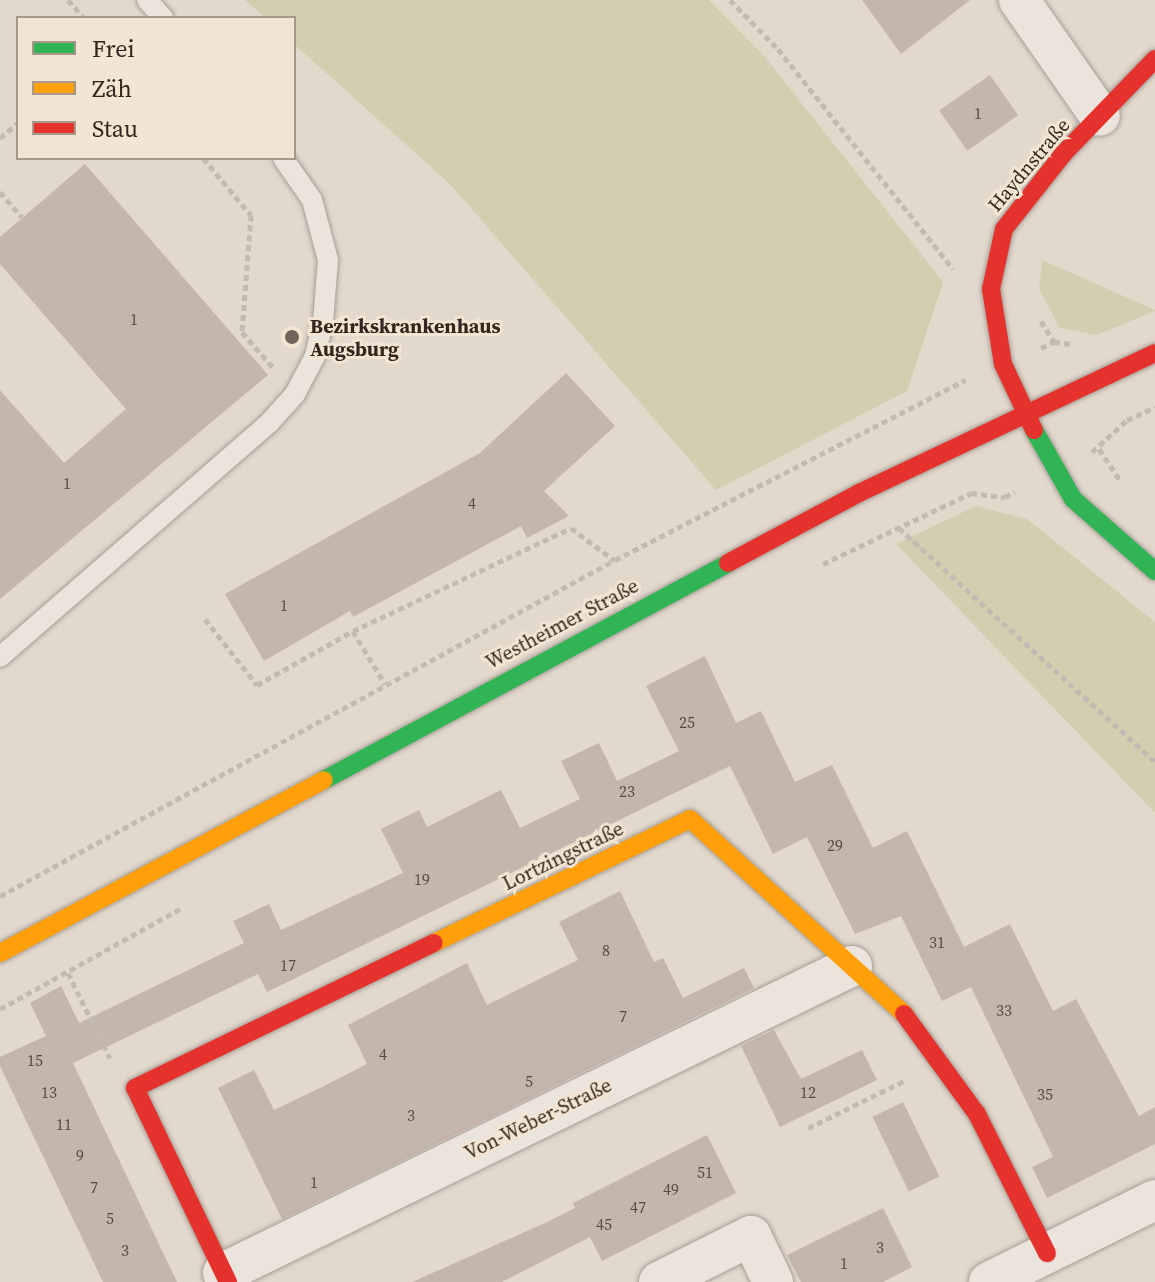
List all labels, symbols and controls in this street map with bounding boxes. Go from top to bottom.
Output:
legend [16,16,296,160]
text: Frei [92,32,135,65]
text: Zäh [92,72,132,105]
house number: 1 [974,103,982,123]
text: Stau [92,112,138,145]
street label: Haydnstraße [983,114,1075,216]
house number: 1 [130,309,138,329]
place label: Bezirkskrankenhaus Augsburg [310,314,501,361]
marker: Bezirkskrankenhaus Augsburg [281,326,303,348]
house number: 1 [63,473,71,493]
house number: 4 [468,493,476,513]
street label: Westheimer Straße [481,574,643,674]
house number: 1 [280,595,288,615]
house number: 25 [679,712,695,732]
house number: 23 [619,781,635,801]
street label: Lortzingstraße [499,816,627,896]
house number: 29 [827,835,843,855]
house number: 19 [414,869,430,889]
house number: 31 [929,932,945,952]
house number: 8 [602,940,610,960]
house number: 17 [280,955,296,975]
house number: 33 [996,1000,1012,1020]
house number: 7 [619,1006,627,1026]
house number: 4 [379,1044,387,1064]
house number: 15 [27,1050,43,1070]
house number: 5 [525,1071,533,1091]
street label: Von-Weber-Straße [461,1073,615,1165]
house number: 13 [41,1082,57,1102]
house number: 12 [800,1082,816,1102]
house number: 35 [1037,1084,1053,1104]
house number: 3 [407,1105,415,1125]
house number: 11 [56,1114,72,1134]
house number: 9 [76,1145,84,1165]
house number: 51 [697,1162,713,1182]
house number: 1 [310,1172,318,1192]
house number: 7 [90,1177,98,1197]
house number: 49 [663,1179,679,1199]
house number: 47 [630,1197,646,1217]
house number: 5 [106,1208,114,1228]
house number: 45 [596,1214,612,1234]
house number: 3 [876,1237,884,1257]
house number: 3 [121,1240,129,1260]
house number: 1 [840,1253,848,1273]

